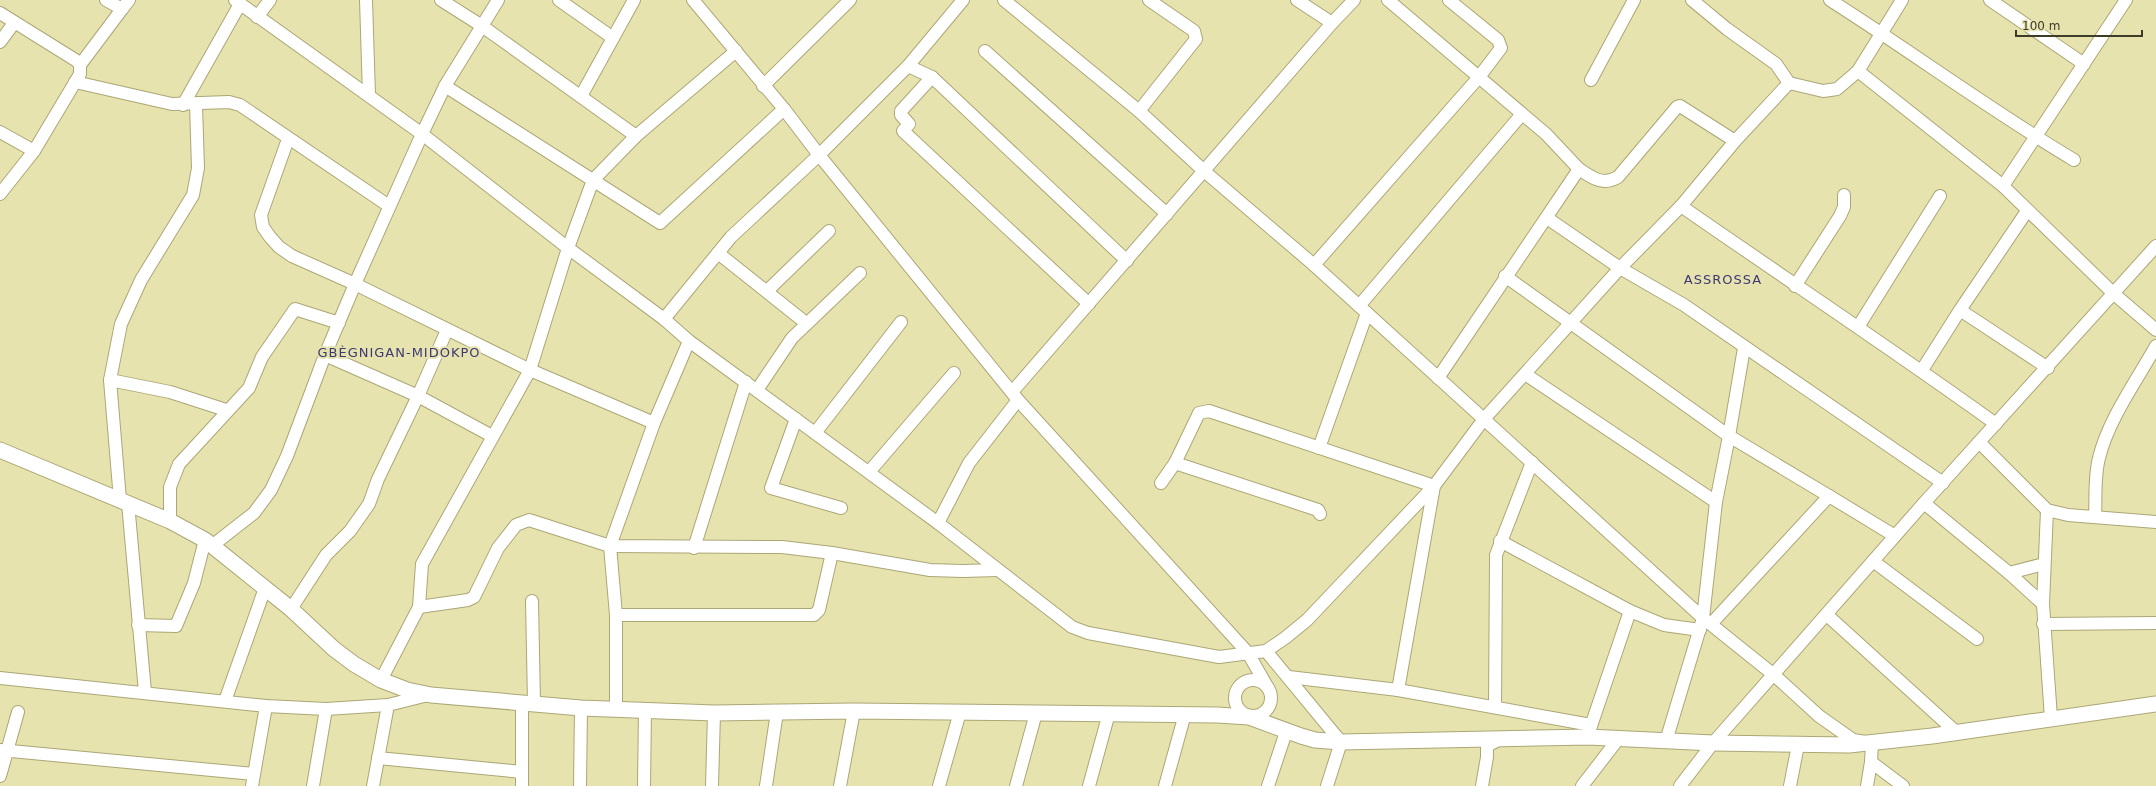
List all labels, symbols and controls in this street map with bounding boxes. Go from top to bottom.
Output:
scale bar [2016,12,2142,38]
text: 100 m [2022,19,2060,33]
district label: ASSROSSA [1684,272,1762,287]
district label: GBÈGNIGAN-MIDOKPO [317,345,481,360]

